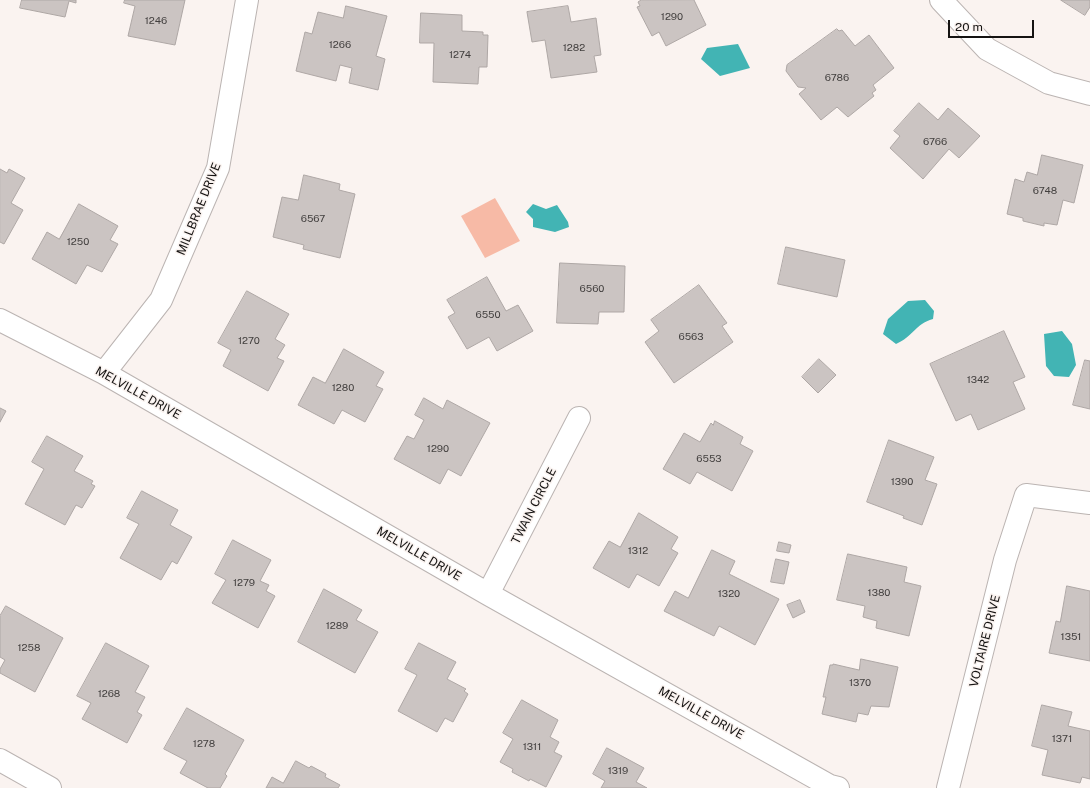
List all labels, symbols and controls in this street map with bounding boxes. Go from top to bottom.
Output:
house number: 1290 [661,11,683,23]
scale bar [950,12,1036,38]
house number: 1246 [145,15,167,27]
text: 20 m [955,20,983,34]
house number: 1266 [329,39,351,51]
house number: 1282 [563,42,585,54]
house number: 1274 [449,49,471,61]
house number: 6786 [825,72,849,84]
house number: 6766 [923,136,947,148]
street label: MILLBRAE DRIVE [174,161,224,257]
house number: 6748 [1033,185,1057,197]
house number: 6567 [301,213,325,225]
house number: 1250 [67,236,89,248]
house number: 6560 [580,283,604,295]
house number: 6550 [475,309,501,321]
house number: 6563 [678,331,704,343]
house number: 1270 [238,335,260,347]
street label: MELVILLE DRIVE [93,364,183,422]
house number: 1342 [967,374,989,386]
house number: 1280 [332,382,354,394]
house number: 1290 [427,443,449,455]
house number: 6553 [696,453,722,465]
street label: TWAIN CIRCLE [509,465,559,547]
house number: 1390 [891,476,913,488]
street label: MELVILLE DRIVE [374,524,464,584]
house number: 1312 [628,545,648,557]
house number: 1279 [233,577,255,589]
house number: 1380 [868,587,890,599]
house number: 1320 [718,588,740,600]
street label: VOLTAIRE DRIVE [967,594,1003,688]
house number: 1289 [326,620,348,632]
house number: 1351 [1061,631,1081,643]
house number: 1258 [18,642,40,654]
house number: 1370 [849,677,871,689]
street label: MELVILLE DRIVE [656,684,746,742]
house number: 1268 [98,688,120,700]
house number: 1371 [1052,733,1072,745]
house number: 1278 [193,738,215,750]
house number: 1311 [523,741,541,753]
house number: 1319 [608,765,628,777]

